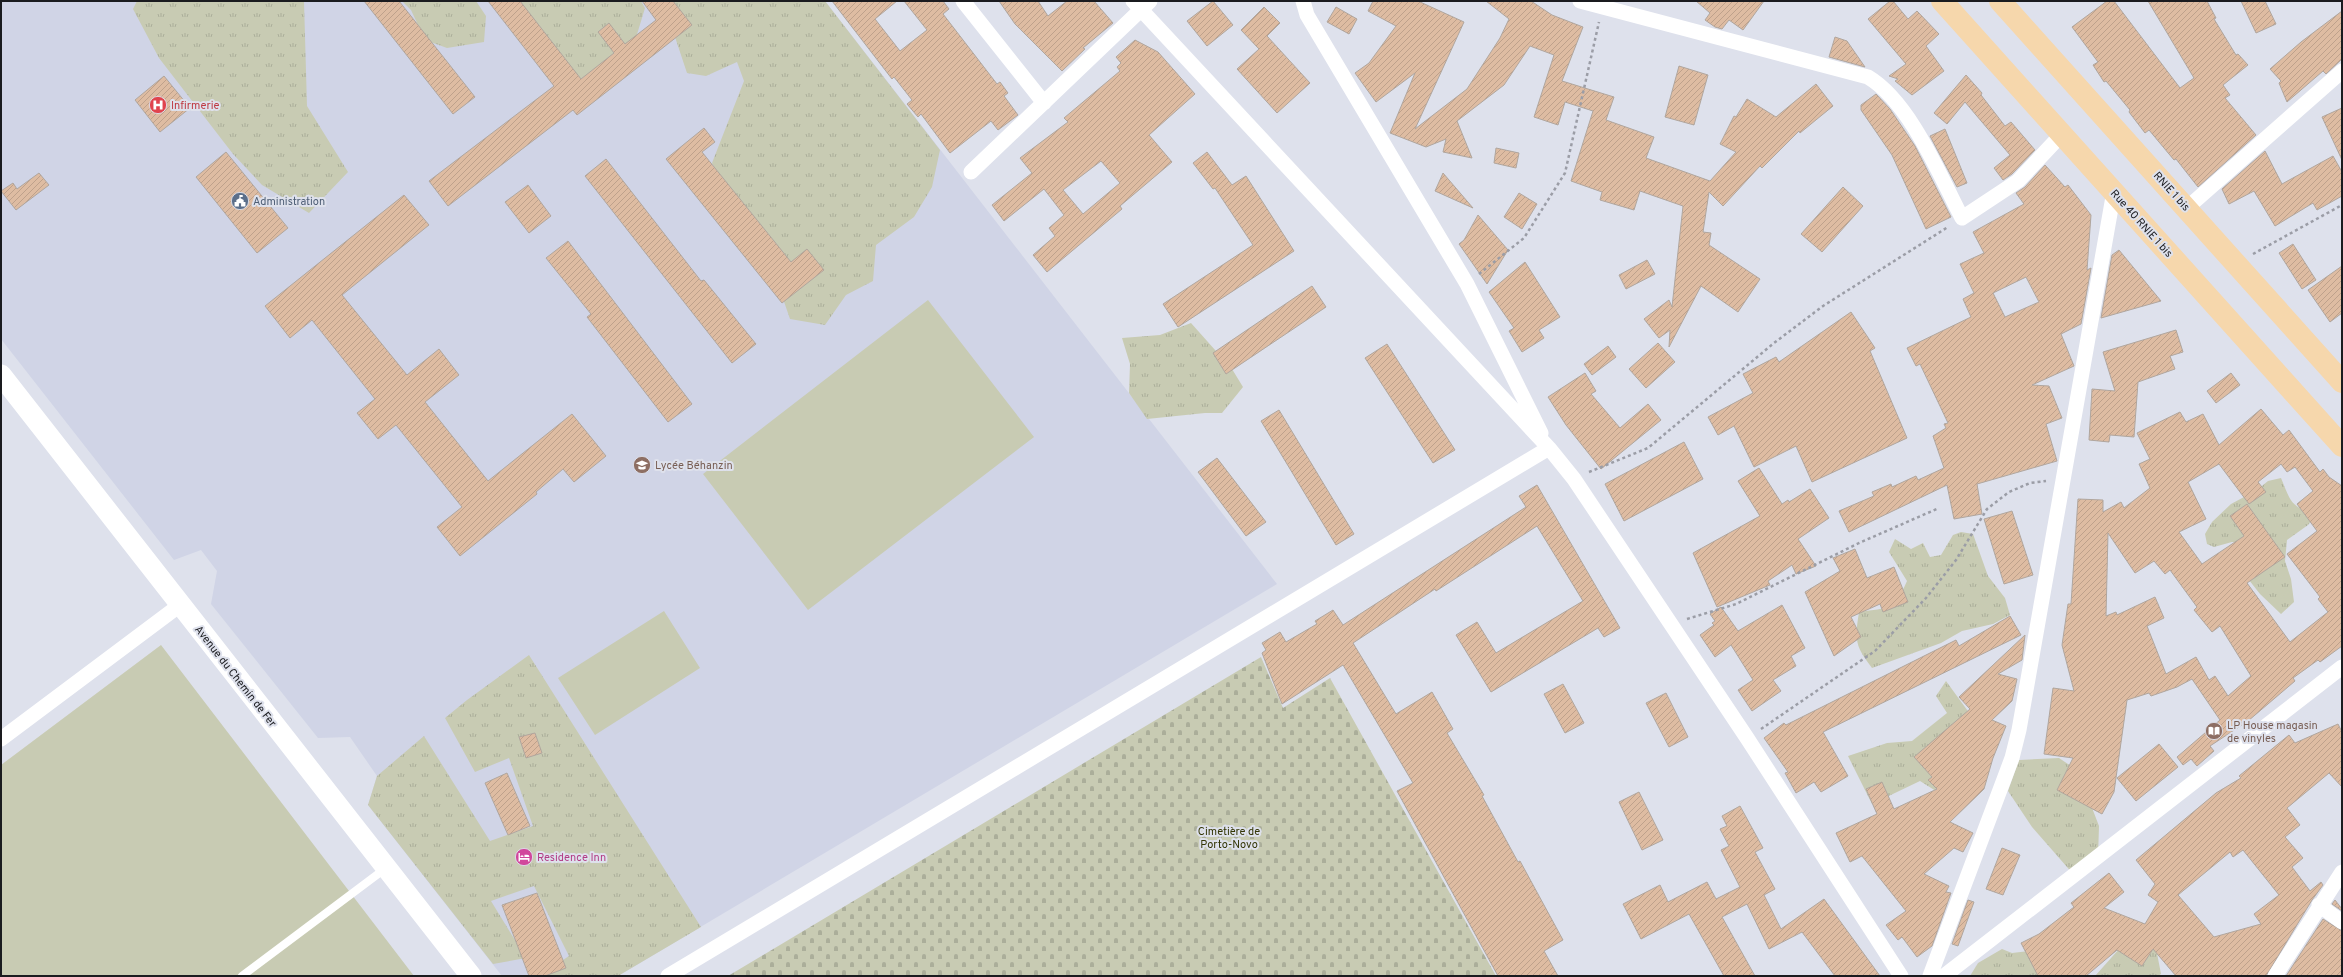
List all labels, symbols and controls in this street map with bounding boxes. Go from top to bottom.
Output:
hospital icon: Infirmerie [148,95,168,115]
place label: Infirmerie [171,99,220,113]
street label: RNIE 1 bis [2150,169,2193,214]
street label: Rue 40 RNIE 1 bis [2107,187,2175,260]
public building icon: Administration [230,191,250,211]
place label: Administration [253,195,325,209]
school or university icon: Lycée Béhanzin [632,455,652,475]
place label: Lycée Béhanzin [655,459,733,473]
street label: Avenue du Chemin de Fer [191,623,280,731]
place label: LP House magasin de vinyles [2227,719,2318,746]
library icon: LP House magasin de vinyles [2204,721,2224,741]
park label: Cimetière de Porto-Novo [1198,825,1260,852]
hotel icon: Residence Inn [514,847,534,867]
place label: Residence Inn [537,851,606,865]

